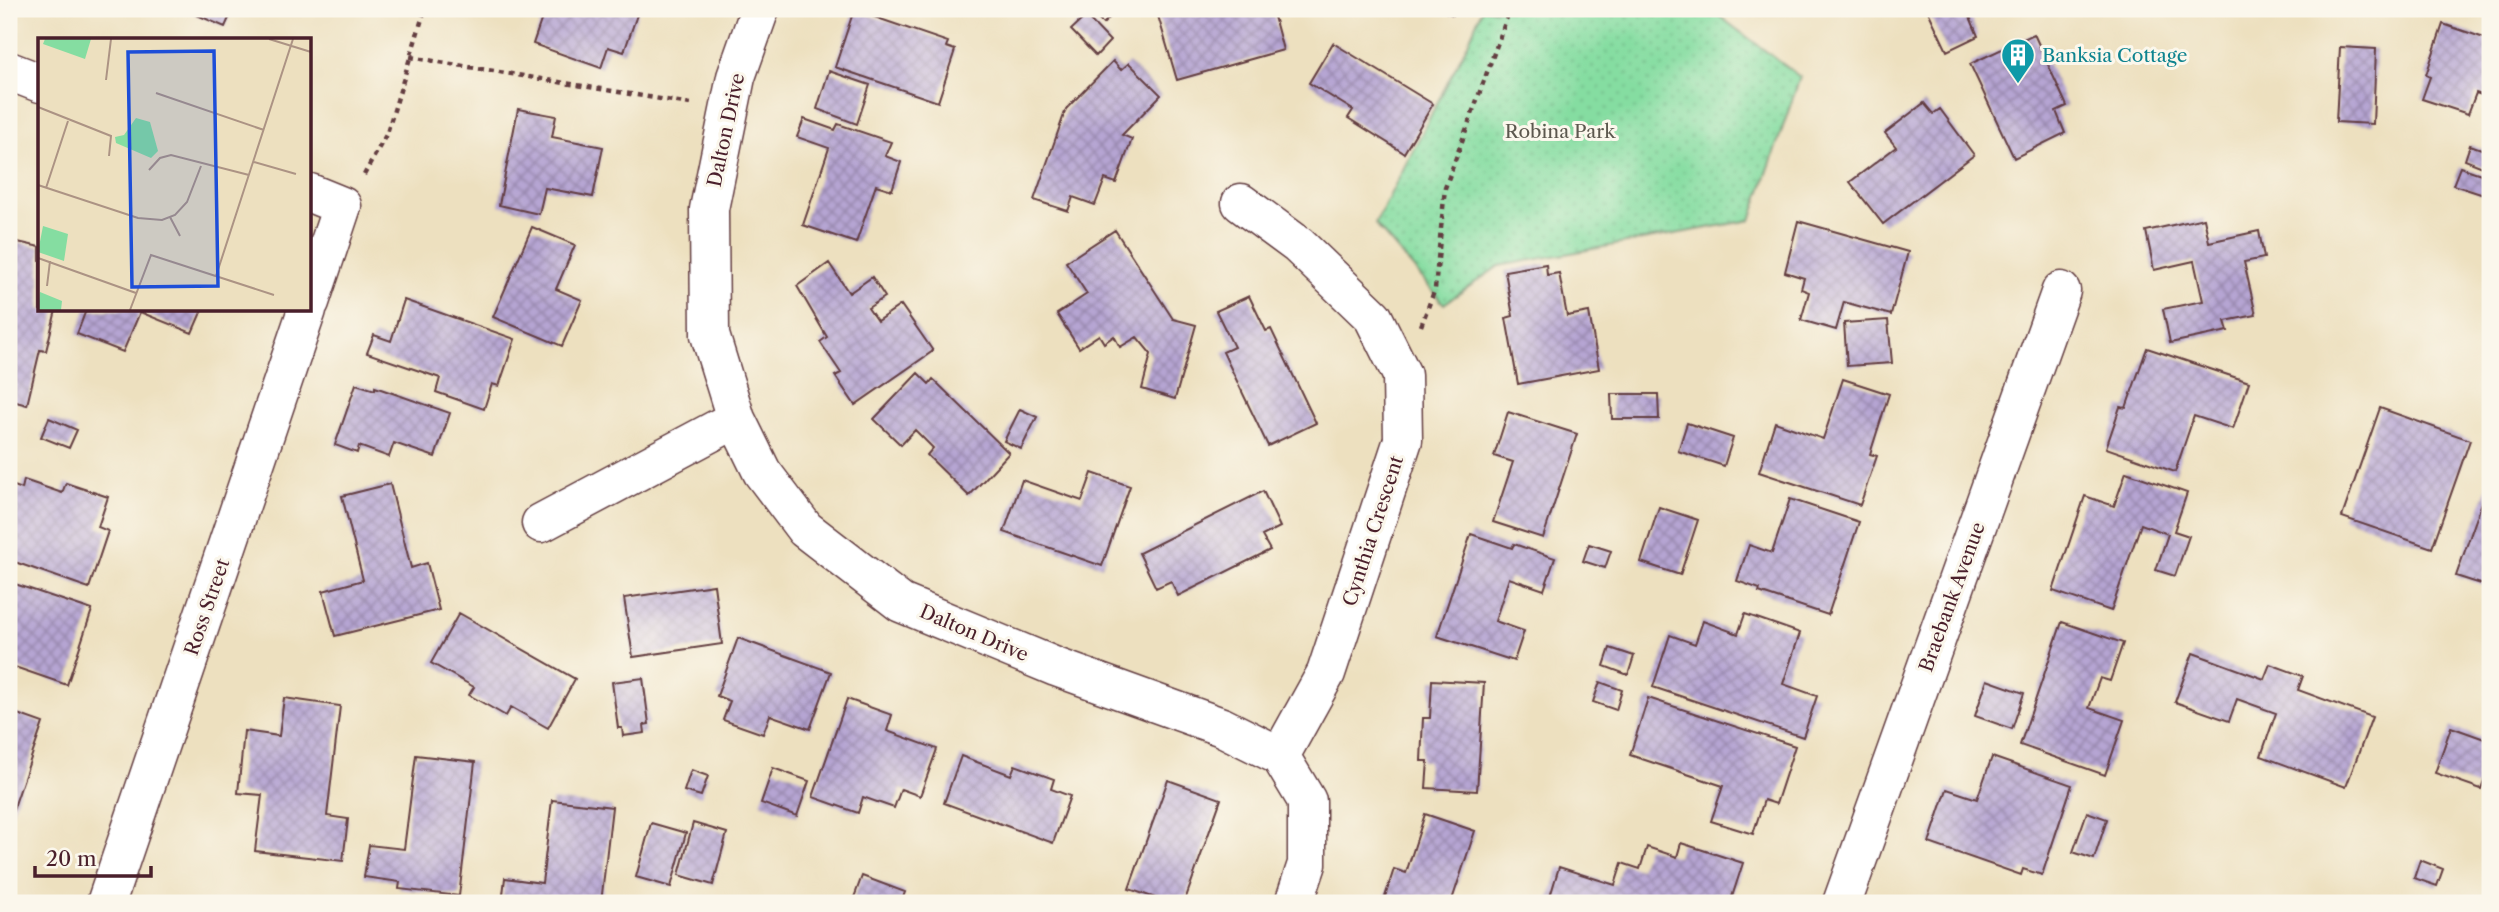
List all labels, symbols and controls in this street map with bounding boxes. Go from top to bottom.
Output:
building icon: Banksia Cottage [1999,36,2037,85]
inset map [38,38,312,312]
place label: Banksia Cottage [2042,44,2187,67]
street label: Dalton Drive [703,71,749,189]
park label: Robina Park [1505,120,1616,143]
street label: Cynthia Crescent [1338,453,1408,609]
street label: Braebank Avenue [1914,519,1990,675]
street label: Ross Street [180,555,234,658]
street label: Dalton Drive [916,600,1032,666]
scale bar [35,835,150,879]
text: 20 m [46,846,97,871]

